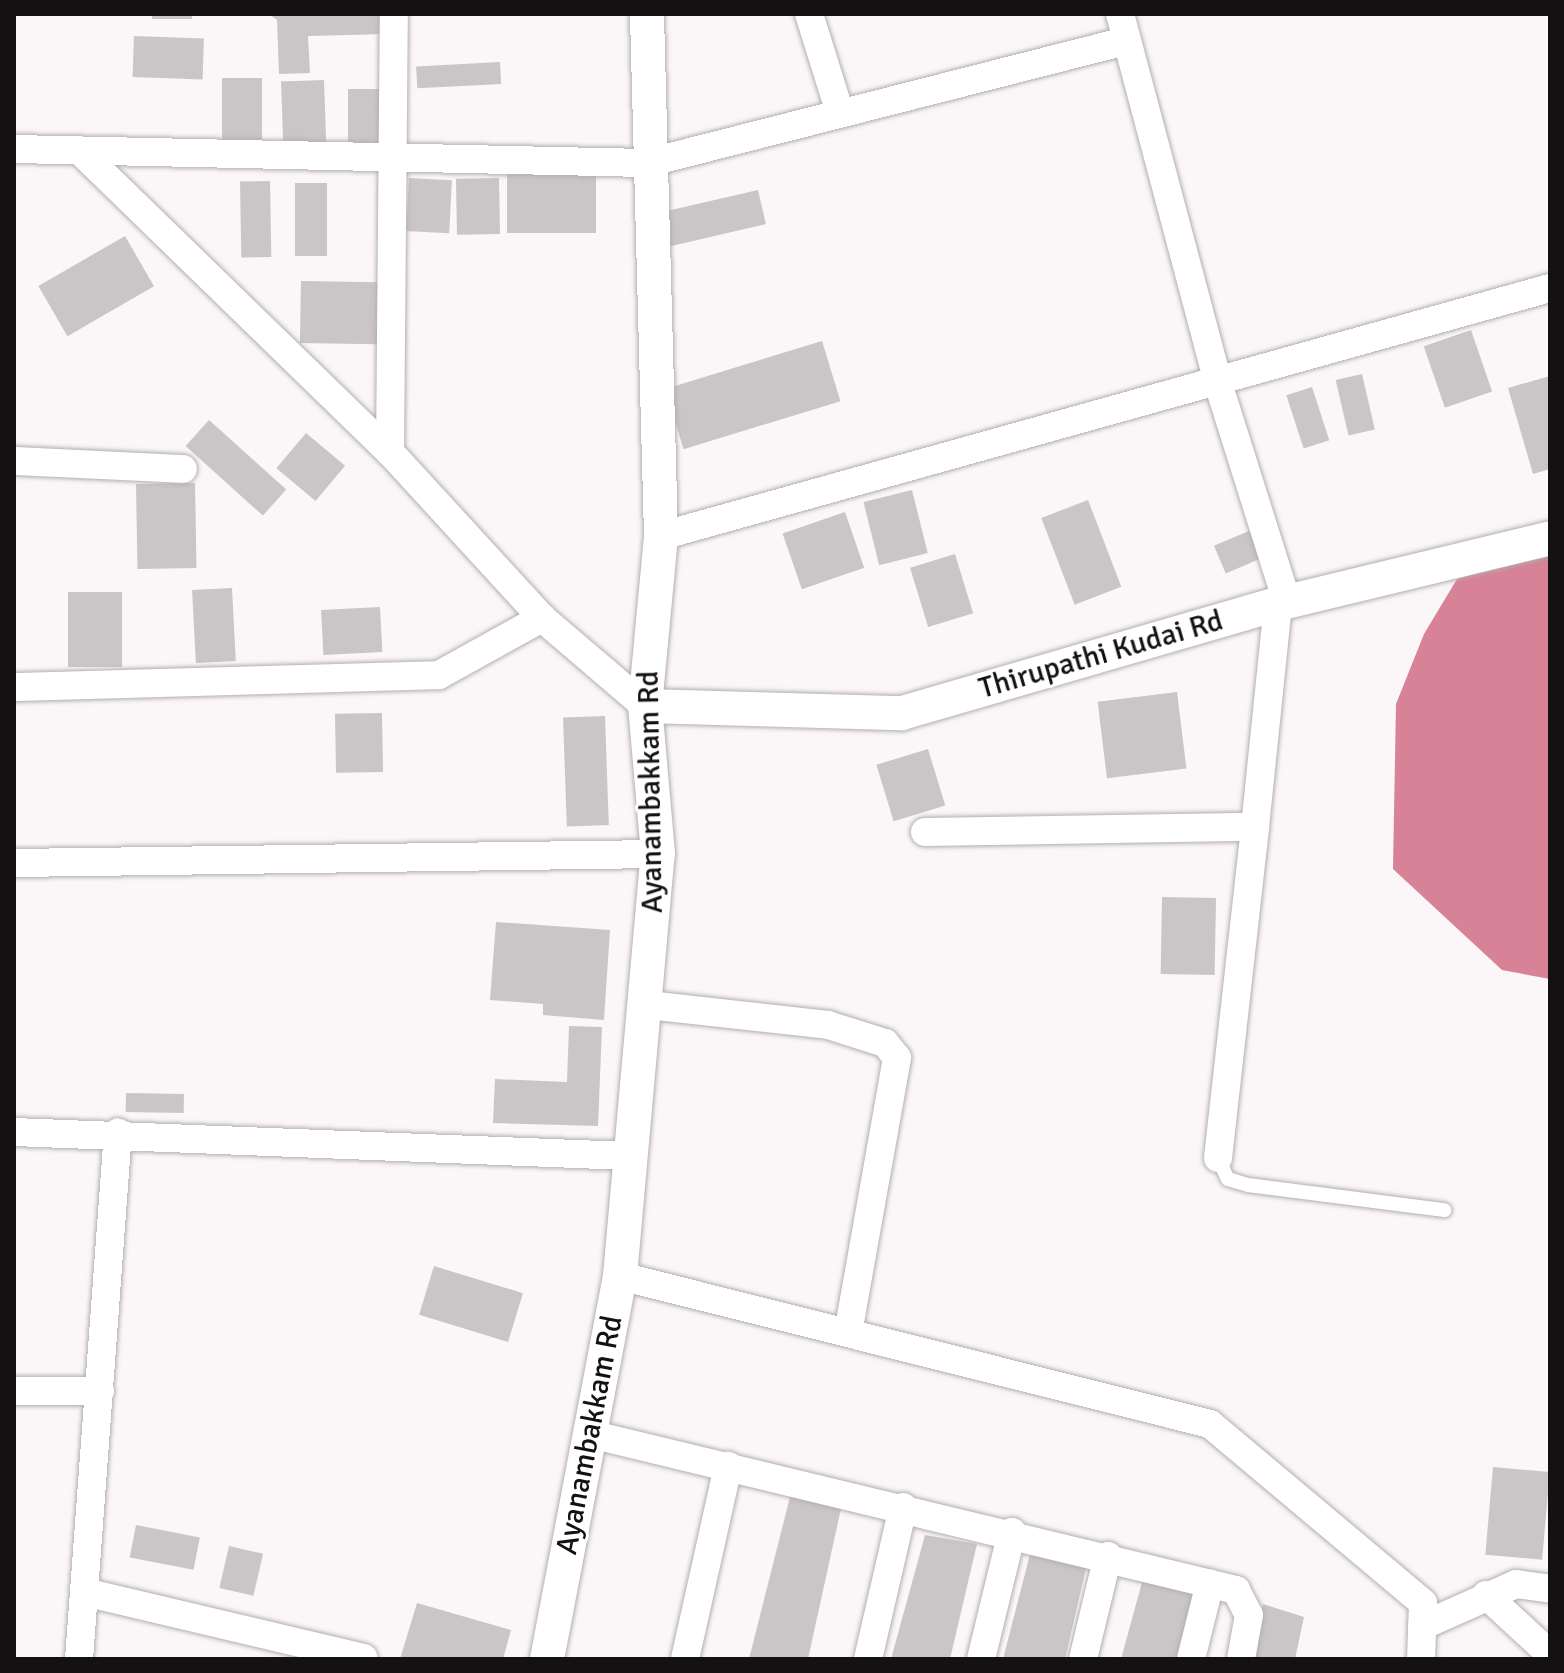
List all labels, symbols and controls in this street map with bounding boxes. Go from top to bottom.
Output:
street label: Thirupathi Kudai Rd [975,603,1227,707]
street label: Ayanambakkam Rd [631,670,671,914]
street label: Ayanambakkam Rd [549,1313,631,1557]

